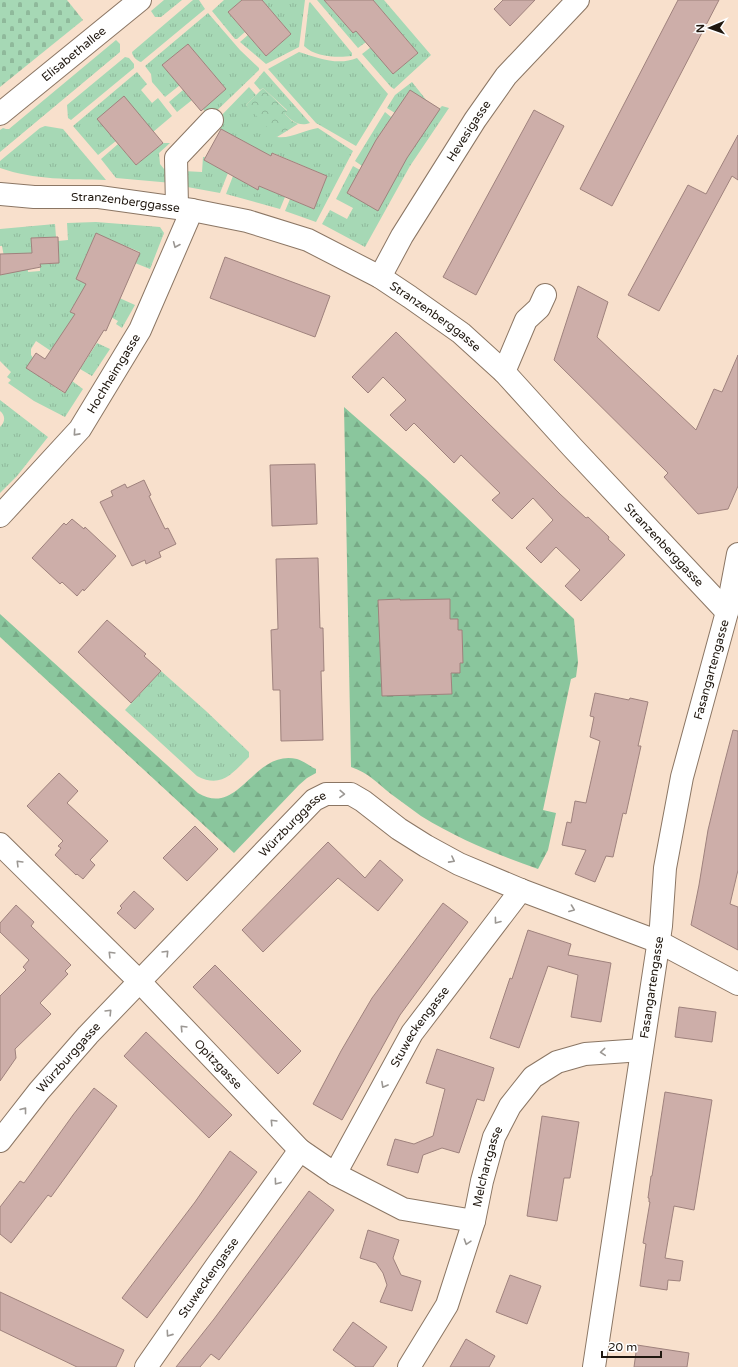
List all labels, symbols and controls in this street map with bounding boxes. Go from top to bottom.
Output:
north arrow [690,8,730,48]
street label: Elisabethallee [39,24,109,84]
text: N [694,24,707,33]
street label: Hevesigasse [444,97,494,164]
street label: Stranzenberggasse [71,190,181,215]
one-way arrow [173,242,181,249]
street label: Stranzenberggasse [387,279,484,355]
street label: Hochheimgasse [84,331,143,416]
one-way arrow [73,429,80,436]
street label: Stranzenberggasse [621,500,707,590]
street label: Fasangartengasse [691,618,732,721]
street label: Würzburggasse [256,788,329,860]
one-way arrow [339,790,345,798]
one-way arrow [447,855,455,863]
one-way arrow [16,860,24,868]
one-way arrow [568,905,575,913]
one-way arrow [495,916,502,923]
street label: Fasangartengasse [637,935,666,1039]
one-way arrow [161,950,169,958]
one-way arrow [108,951,116,959]
street label: Stuweckengasse [388,983,452,1070]
one-way arrow [105,1009,112,1017]
street label: Würzburggasse [34,1019,103,1096]
one-way arrow [180,1025,188,1033]
street label: Opitzgasse [191,1036,245,1092]
one-way arrow [600,1048,606,1057]
one-way arrow [381,1081,388,1088]
one-way arrow [19,1108,26,1115]
one-way arrow [270,1119,278,1127]
street label: Melchartgasse [470,1123,506,1208]
one-way arrow [274,1178,282,1185]
street label: Stuweckengasse [175,1235,242,1320]
one-way arrow [464,1239,472,1246]
one-way arrow [167,1329,174,1336]
scale bar [602,1333,661,1359]
text: 20 m [608,1340,637,1354]

